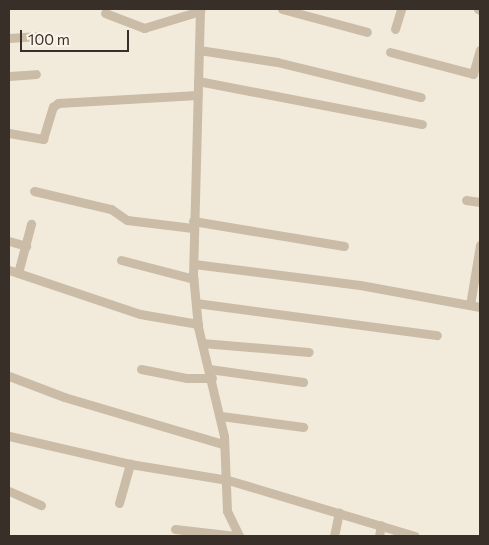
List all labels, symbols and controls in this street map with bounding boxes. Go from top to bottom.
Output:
scale bar [22,20,131,52]
text: 100 m [28,30,70,48]

